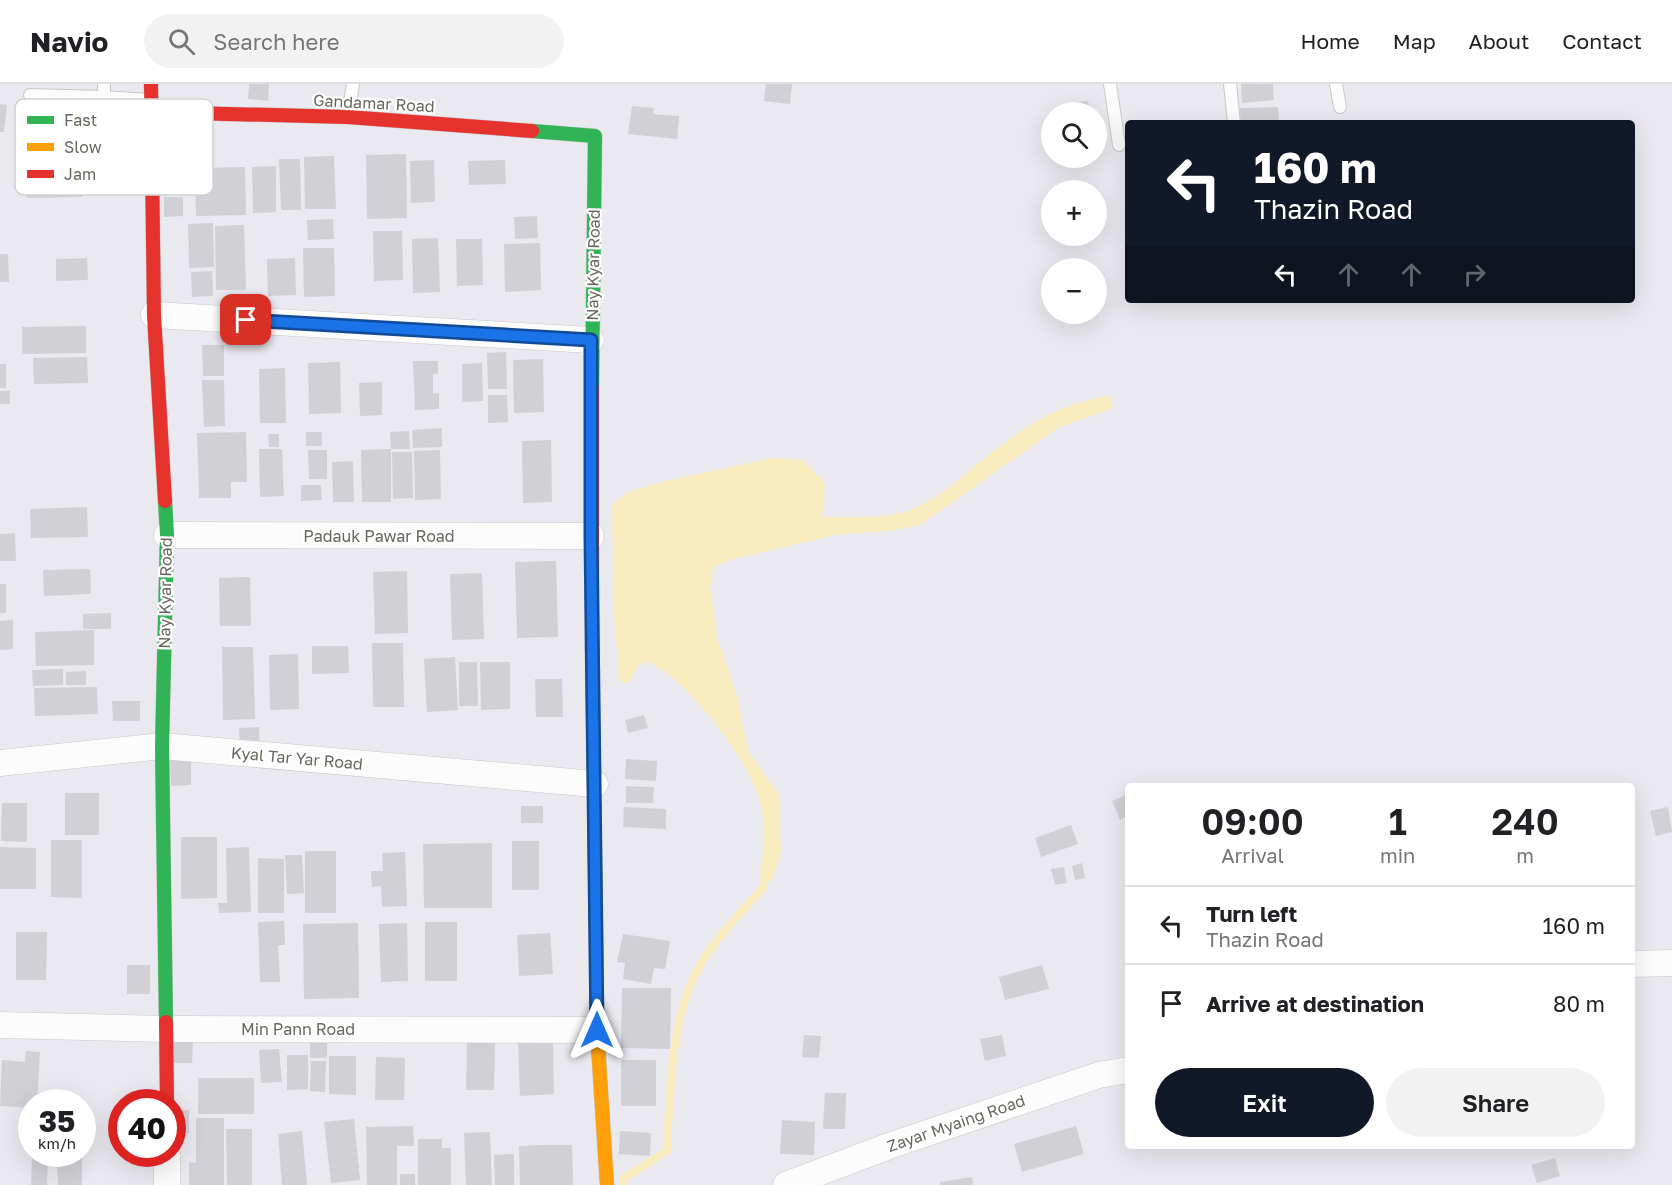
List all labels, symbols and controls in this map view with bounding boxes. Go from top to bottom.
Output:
search box [144,14,564,68]
text: Navio [30,25,108,58]
icon: search [165,25,198,58]
text: Search here [213,28,339,55]
text: Home [1300,28,1360,54]
text: Map [1393,28,1436,54]
text: About [1469,28,1529,54]
text: Contact [1562,28,1642,54]
street label: Gandamar Road [313,90,435,116]
legend [15,99,213,195]
map controls [1041,102,1107,324]
button: search [1041,102,1107,168]
text: Fast [64,110,97,130]
text: Slow [64,137,102,157]
text: 160 m [1254,142,1377,192]
icon: left [1155,144,1233,222]
text: Jam [64,164,96,184]
button: + [1041,180,1107,246]
text: Thazin Road [1254,193,1413,225]
street label: Nay Kyar Road [582,209,604,321]
button: − [1041,258,1107,324]
icon: left [1269,258,1302,291]
icon: ahead [1332,258,1365,291]
icon: ahead [1395,258,1428,291]
icon: right [1458,258,1491,291]
pin [220,294,271,345]
icon: arrive [229,303,262,336]
street label: Padauk Pawar Road [303,526,455,546]
street label: Nay Kyar Road [154,537,176,649]
street label: Kyal Tar Yar Road [230,742,364,774]
text: 09:00 [1201,800,1304,843]
text: 1 [1389,800,1407,843]
text: 240 [1492,800,1559,843]
text: Arrival [1221,843,1284,867]
text: min [1380,843,1415,867]
text: m [1516,843,1534,867]
text: Turn left [1206,900,1297,927]
icon: left [1155,909,1188,942]
text: 160 m [1542,912,1605,939]
text: Thazin Road [1206,927,1324,951]
icon: arrive [1155,987,1188,1020]
text: Arrive at destination [1206,990,1424,1017]
text: 80 m [1553,990,1605,1017]
position arrow [565,998,629,1062]
street label: Min Pann Road [241,1019,355,1039]
button: Exit [1155,1068,1374,1137]
button: Share [1386,1068,1605,1137]
speed limit sign: 40 [108,1089,186,1167]
street label: Zayar Myaing Road [884,1090,1028,1156]
text: 35 [39,1103,75,1139]
text: km/h [38,1134,76,1152]

